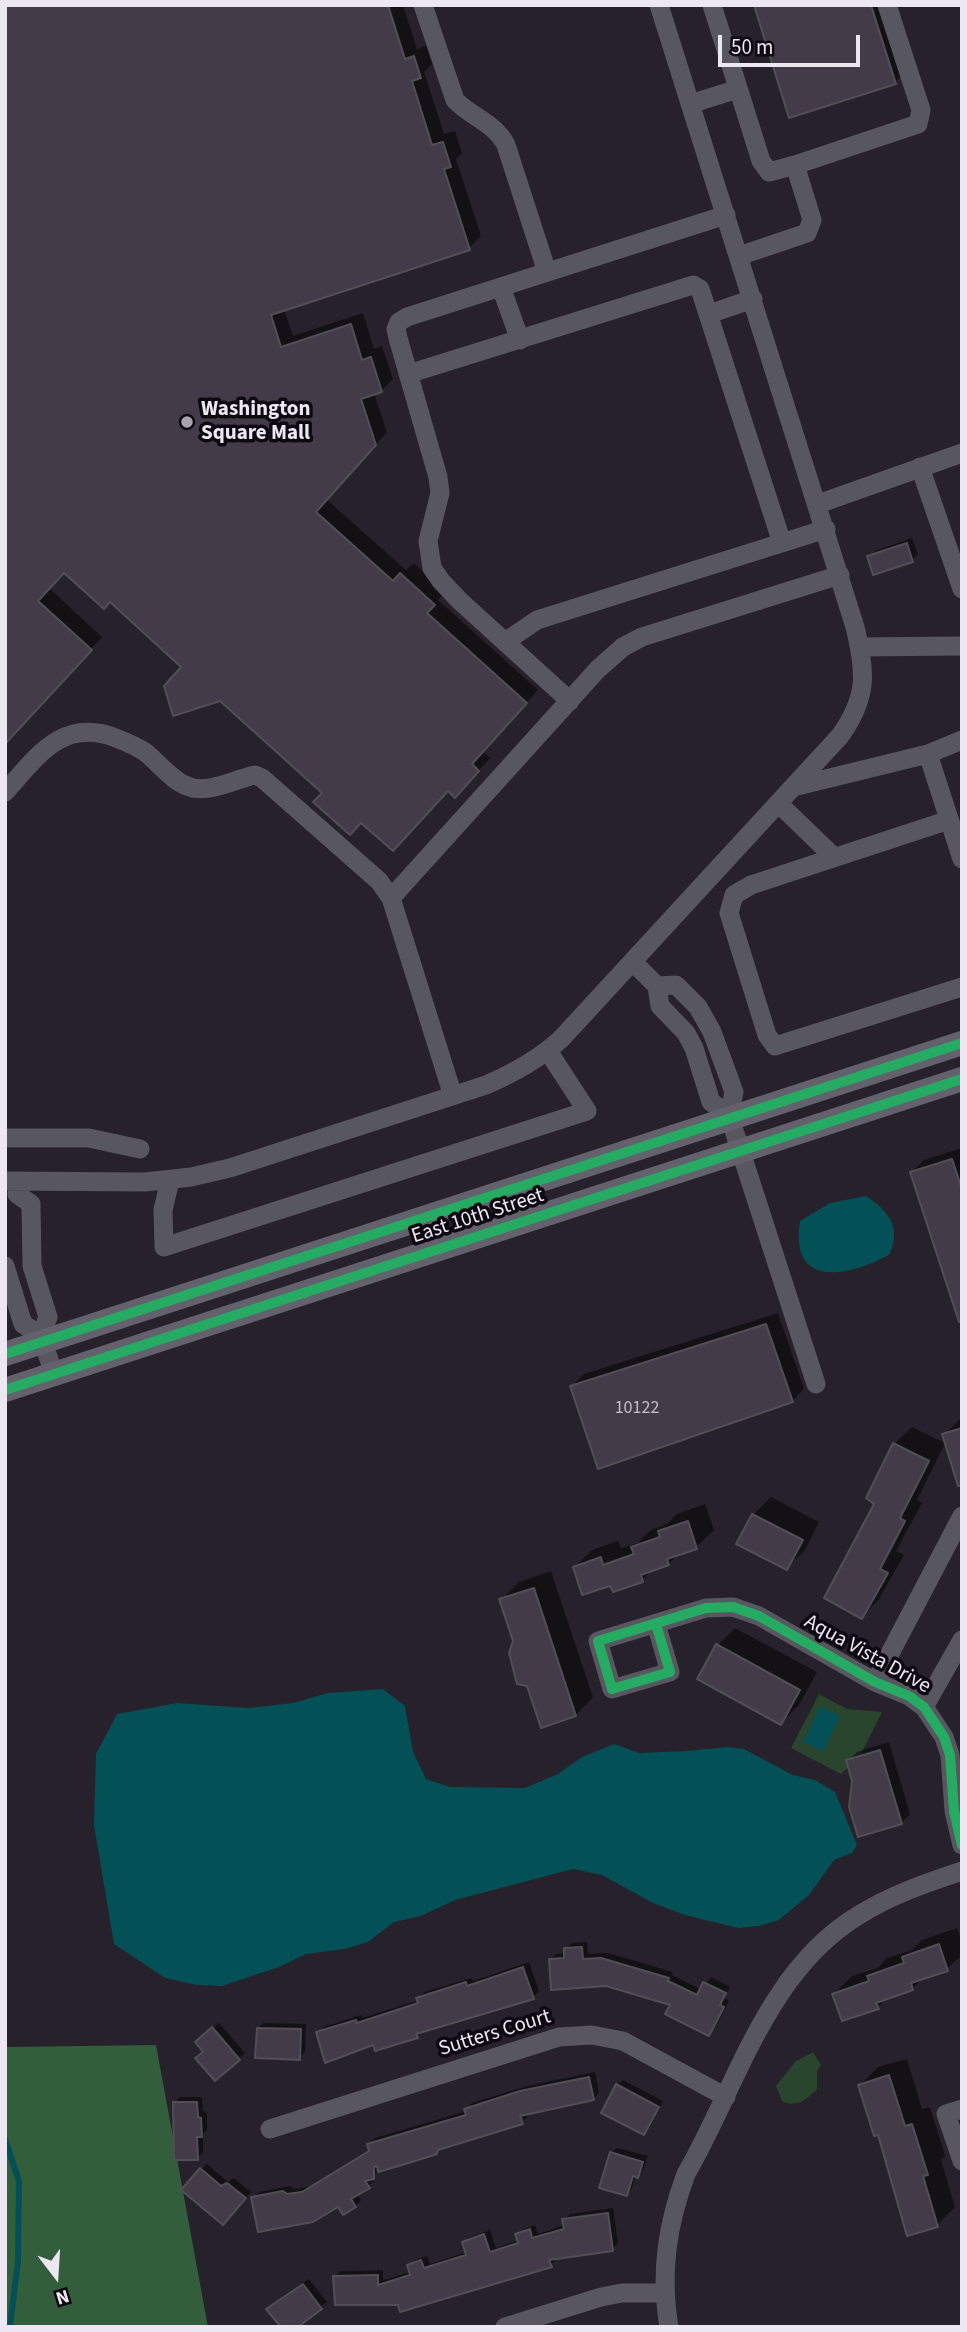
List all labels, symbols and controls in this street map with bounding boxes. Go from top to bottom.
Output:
scale bar [722,21,864,65]
text: 50 m [731,32,773,62]
place label: Washington Square Mall [201,397,311,447]
marker: Washington Square Mall [179,414,195,430]
street label: East 10th Street [409,1184,547,1250]
house number: 10122 [615,1398,659,1420]
street label: Aqua Vista Drive [799,1610,935,1700]
street label: Sutters Court [436,2005,554,2063]
north arrow [21,2241,91,2311]
text: N [52,2282,72,2311]

